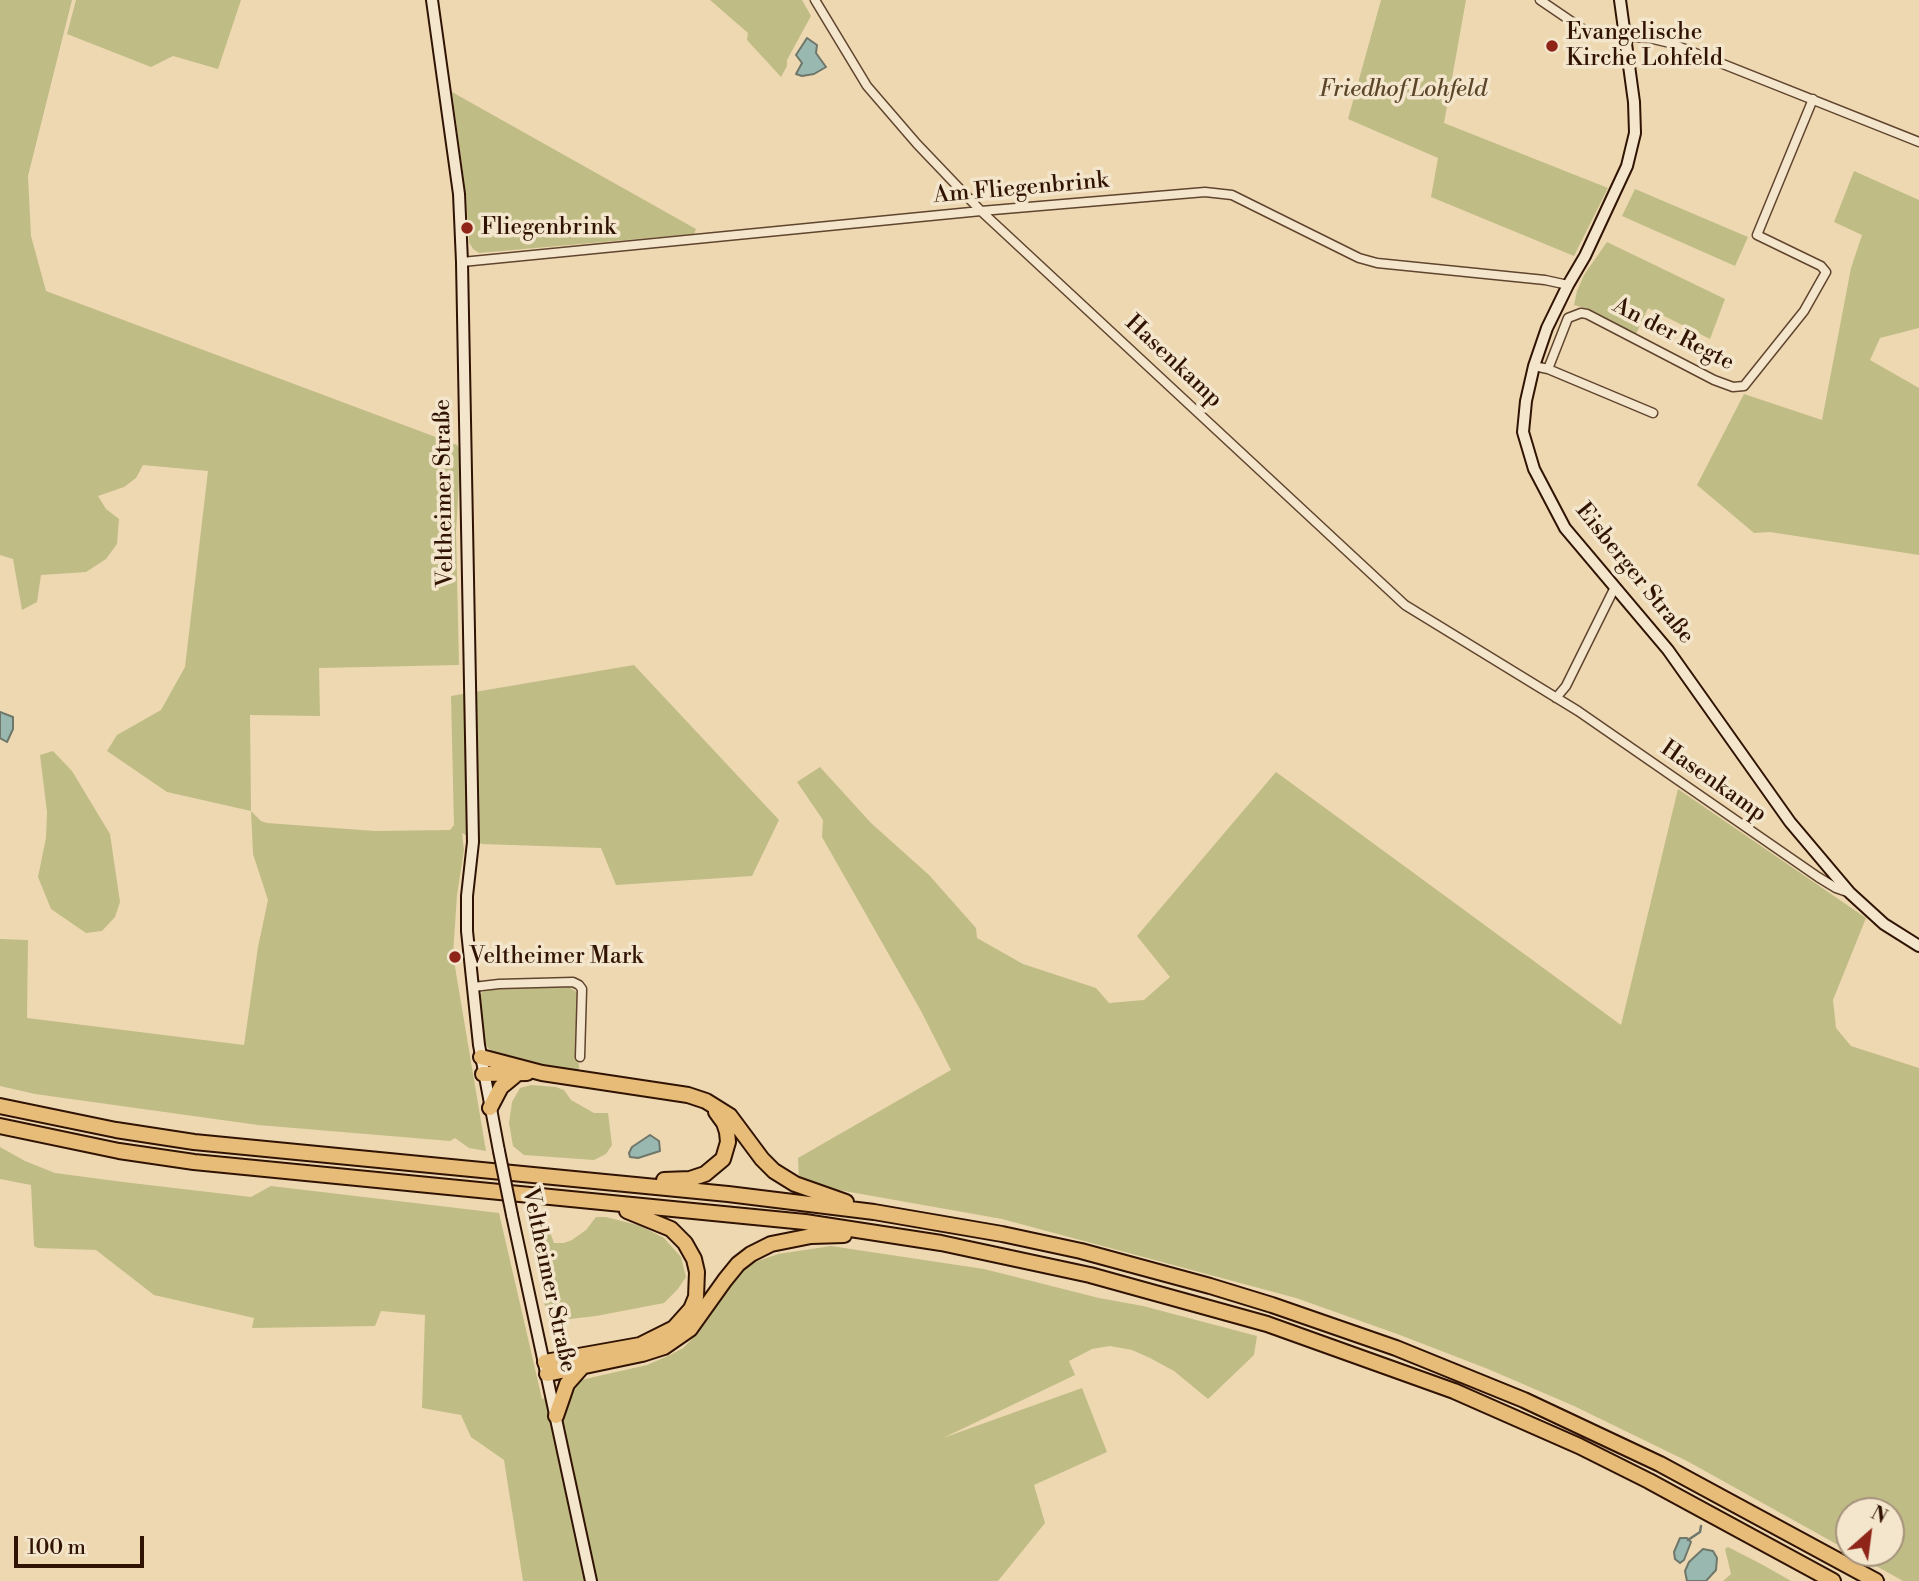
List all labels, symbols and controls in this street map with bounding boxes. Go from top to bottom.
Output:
place label: Evangelische Kirche Lohfeld [1566,19,1723,73]
marker: Evangelische Kirche Lohfeld [1544,38,1560,54]
park label: Friedhof Lohfeld [1319,76,1487,104]
street label: Am Fliegenbrink [932,168,1110,210]
place label: Fliegenbrink [481,214,616,242]
marker: Fliegenbrink [459,220,475,236]
street label: An der Regte [1608,293,1738,377]
street label: Hasenkamp [1119,310,1227,414]
street label: Veltheimer Straße [430,399,460,587]
street label: Eisberger Straße [1569,498,1699,650]
street label: Hasenkamp [1655,735,1771,829]
place label: Veltheimer Mark [469,943,643,971]
marker: Veltheimer Mark [447,949,463,965]
street label: Veltheimer Straße [515,1185,581,1375]
north arrow [1835,1497,1905,1567]
text: N [1867,1501,1891,1529]
scale bar [18,1522,147,1566]
text: 100 m [27,1535,86,1561]

